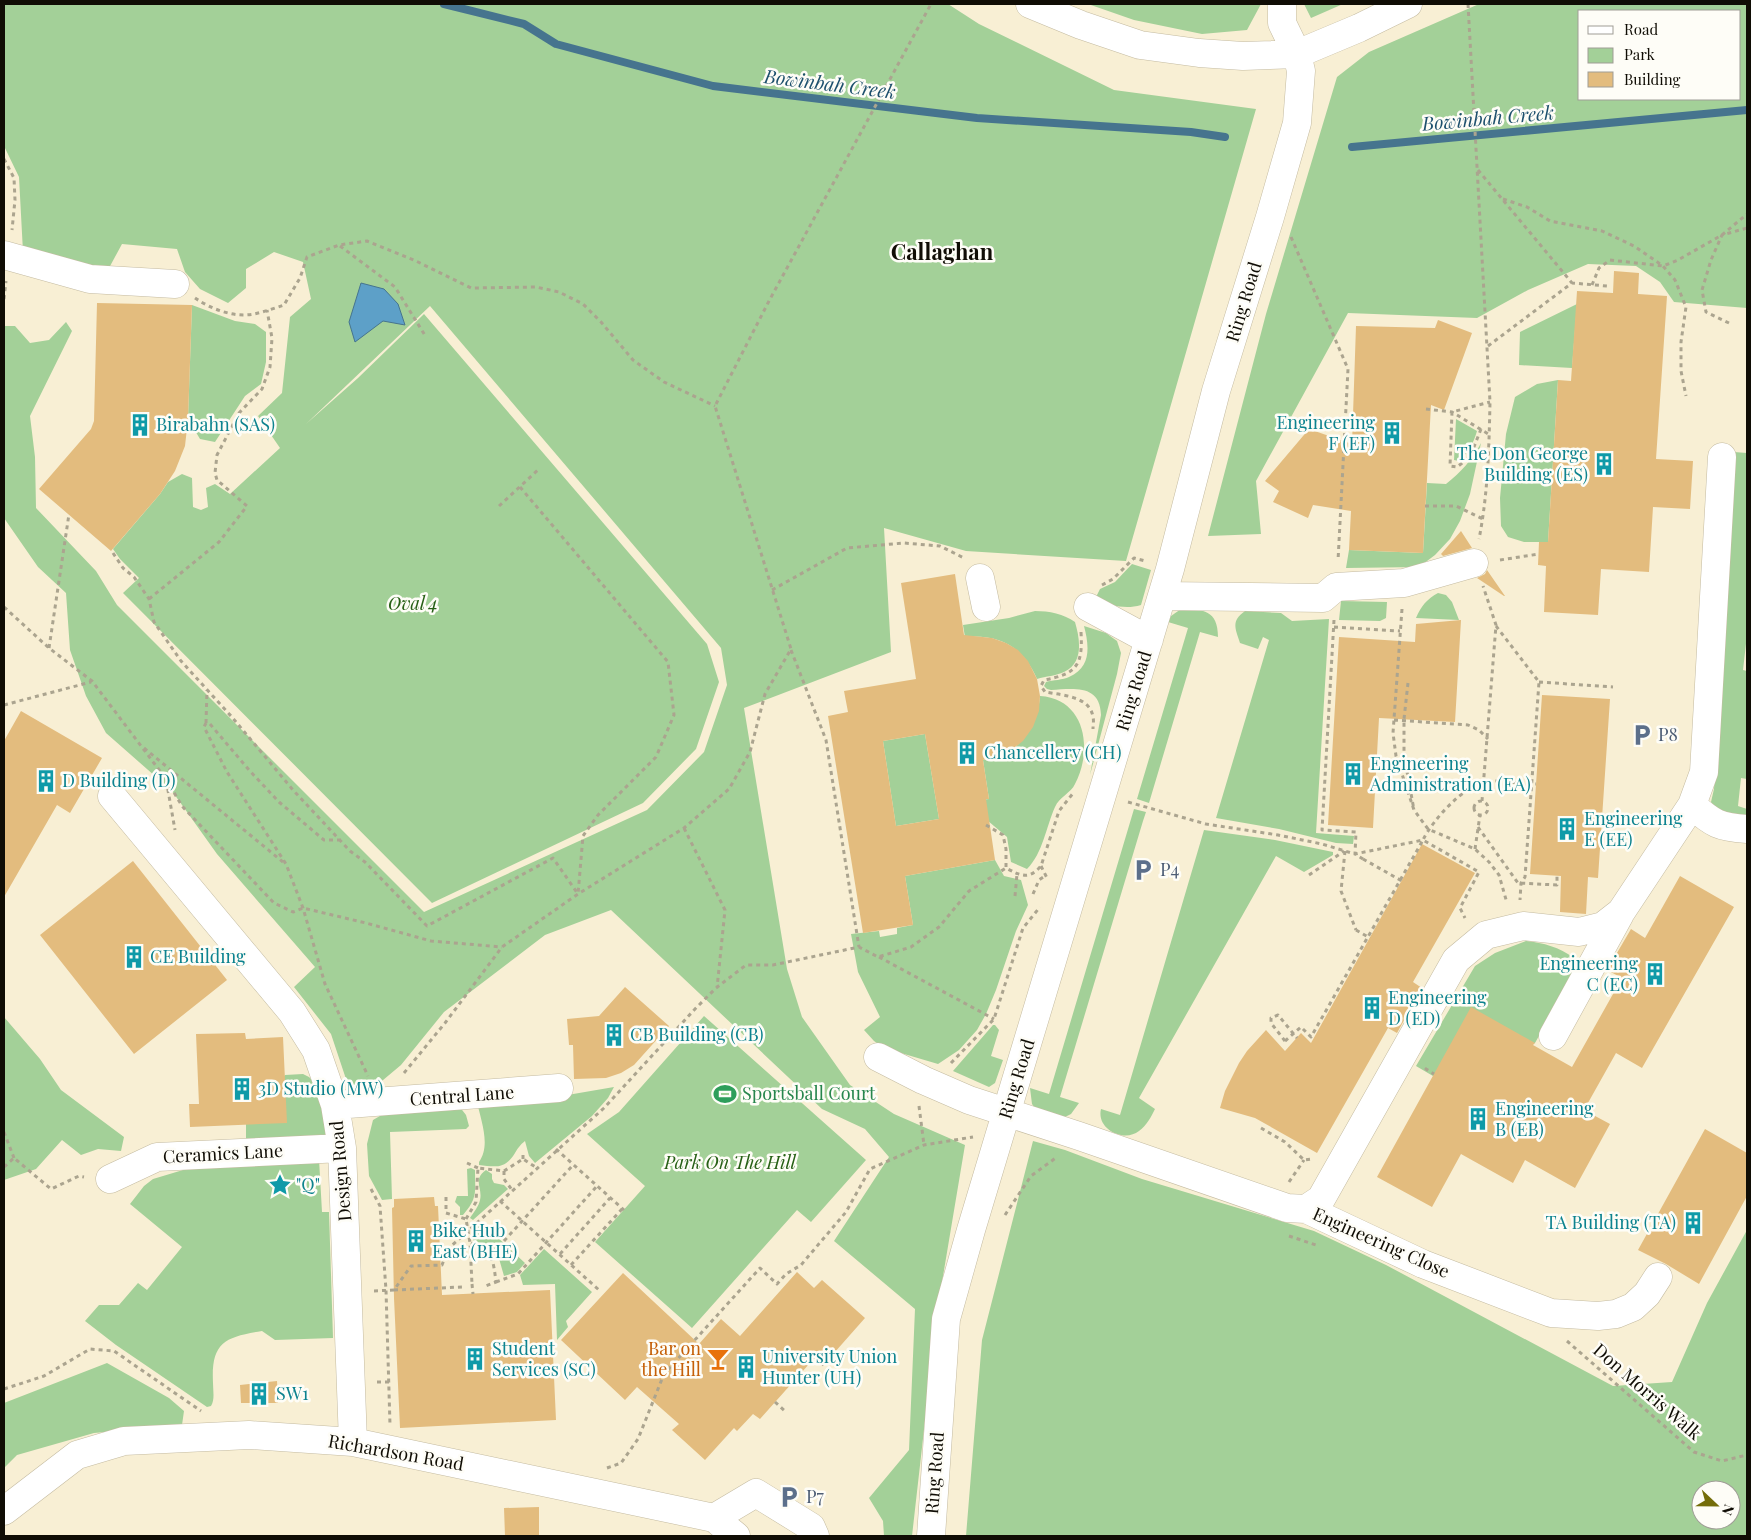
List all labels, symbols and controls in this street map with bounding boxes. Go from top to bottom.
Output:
legend [1578,10,1741,100]
text: Road [1624,19,1658,39]
text: Park [1624,44,1656,64]
water label: Bowinbah Creek [762,62,897,104]
text: Building [1624,69,1681,89]
water label: Bowinbah Creek [1420,98,1555,136]
district label: Callaghan [891,236,994,266]
street label: Ring Road [1220,258,1267,345]
place label: Engineering F (EF) [1276,410,1375,455]
building icon: Birabahn (SAS) [127,412,153,438]
place label: Birabahn (SAS) [156,412,275,436]
building icon: Engineering F (EF) [1379,420,1405,446]
place label: The Don George Building (ES) [1457,441,1588,486]
building icon: The Don George Building (ES) [1591,451,1617,477]
park label: Oval 4 [388,591,438,615]
street label: Ring Road [1110,647,1157,734]
parking icon: P8 [1629,722,1655,748]
place label: P8 [1658,722,1678,746]
building icon: Chancellery (CH) [954,740,980,766]
place label: Chancellery (CH) [984,740,1122,764]
place label: Engineering Administration (EA) [1369,751,1531,796]
building icon: Engineering Administration (EA) [1340,761,1366,787]
building icon: D Building (D) [33,768,59,794]
place label: D Building (D) [62,768,175,792]
place label: Engineering E (EE) [1584,806,1683,851]
building icon: Engineering E (EE) [1554,816,1580,842]
parking icon: P4 [1130,857,1156,883]
place label: P4 [1160,857,1180,881]
building icon: CE Building [121,944,147,970]
place label: CE Building [150,944,246,968]
place label: Engineering C (EC) [1539,951,1638,996]
building icon: Engineering C (EC) [1642,961,1668,987]
place label: Engineering D (ED) [1388,985,1487,1030]
building icon: Engineering D (ED) [1359,995,1385,1021]
building icon: CB Building (CB) [601,1022,627,1048]
place label: CB Building (CB) [630,1022,764,1046]
street label: Ring Road [993,1035,1040,1122]
building icon: 3D Studio (MW) [229,1076,255,1102]
place label: 3D Studio (MW) [258,1076,383,1100]
street label: Central Lane [409,1079,515,1111]
sports icon: Sportsball Court [712,1081,738,1107]
place label: Sportsball Court [742,1081,876,1105]
place label: Engineering B (EB) [1495,1096,1594,1141]
building icon: Engineering B (EB) [1465,1106,1491,1132]
street label: Design Road [324,1119,356,1223]
street label: Ceramics Lane [162,1138,284,1168]
park label: Park On The Hill [663,1150,797,1174]
place icon: "Q" [267,1172,293,1198]
place label: "Q" [296,1172,320,1196]
street label: Engineering Close [1309,1201,1454,1283]
place label: TA Building (TA) [1545,1210,1676,1234]
building icon: TA Building (TA) [1680,1210,1706,1236]
place label: Bike Hub East (BHE) [432,1218,517,1263]
building icon: Bike Hub East (BHE) [403,1228,429,1254]
place label: Student Services (SC) [492,1336,596,1381]
place label: Bar on the Hill [641,1336,701,1381]
street label: Don Morris Walk [1588,1338,1707,1445]
place label: University Union Hunter (UH) [762,1344,897,1389]
building icon: Student Services (SC) [462,1346,488,1372]
bar icon: Bar on the Hill [705,1346,731,1372]
building icon: University Union Hunter (UH) [733,1354,759,1380]
building icon: SW1 [246,1381,272,1407]
place label: SW1 [276,1381,309,1405]
street label: Richardson Road [326,1428,466,1476]
street label: Ring Road [919,1430,949,1515]
north arrow [1691,1480,1741,1530]
parking icon: P7 [776,1484,802,1510]
place label: P7 [806,1484,825,1508]
text: N [1718,1502,1739,1518]

